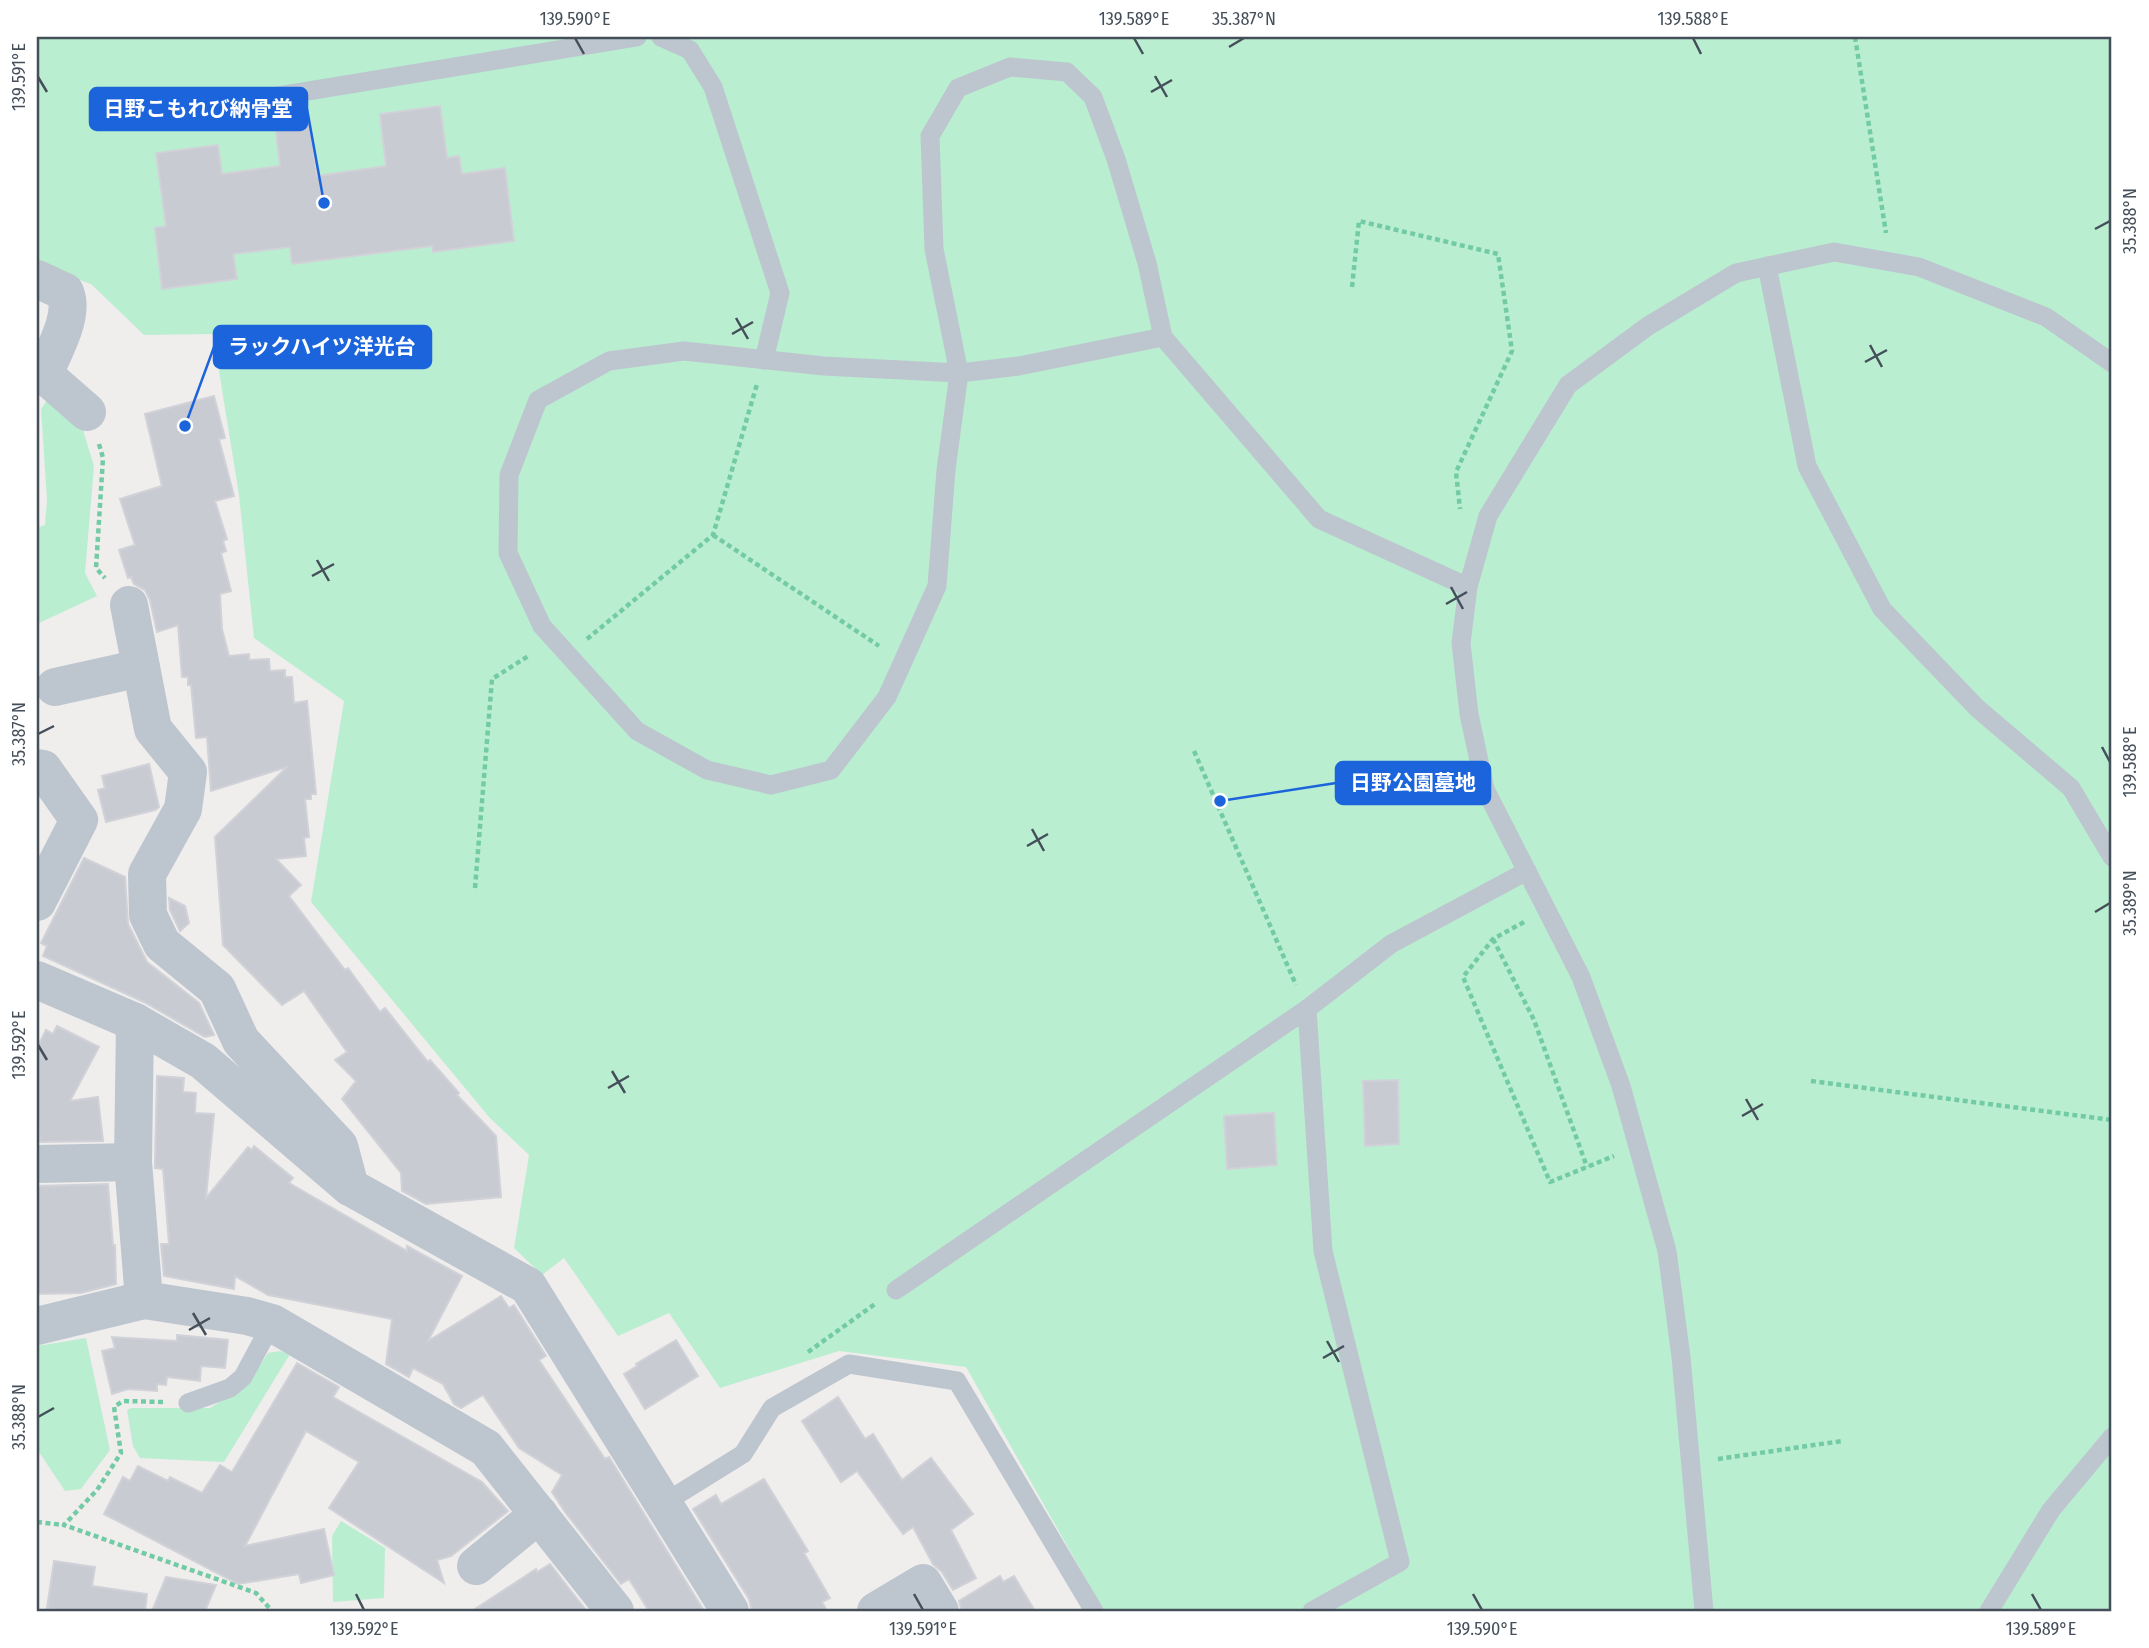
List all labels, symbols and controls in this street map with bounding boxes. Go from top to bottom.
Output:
text: 139.590°E [540,8,610,30]
text: 139.589°E [1099,8,1169,30]
text: 35.387°N [1212,8,1276,30]
text: 139.588°E [1658,8,1728,30]
text: 139.591°E [8,43,30,111]
callout: 日野こもれび納骨堂 [90,88,307,130]
text: 日野こもれび納骨堂 [104,96,293,122]
text: 35.388°N [2119,188,2141,254]
callout: ラックハイツ洋光台 [214,326,431,368]
text: ラックハイツ洋光台 [228,334,416,360]
text: 35.387°N [8,702,30,766]
text: 139.588°E [2119,727,2141,797]
callout: 日野公園墓地 [1336,762,1490,804]
text: 日野公園墓地 [1350,770,1476,796]
text: 35.389°N [2119,870,2141,936]
text: 139.592°E [8,1011,30,1079]
text: 35.388°N [8,1384,30,1450]
text: 139.592°E [330,1618,398,1640]
text: 139.591°E [889,1618,957,1640]
text: 139.590°E [1447,1618,1517,1640]
text: 139.589°E [2006,1618,2076,1640]

